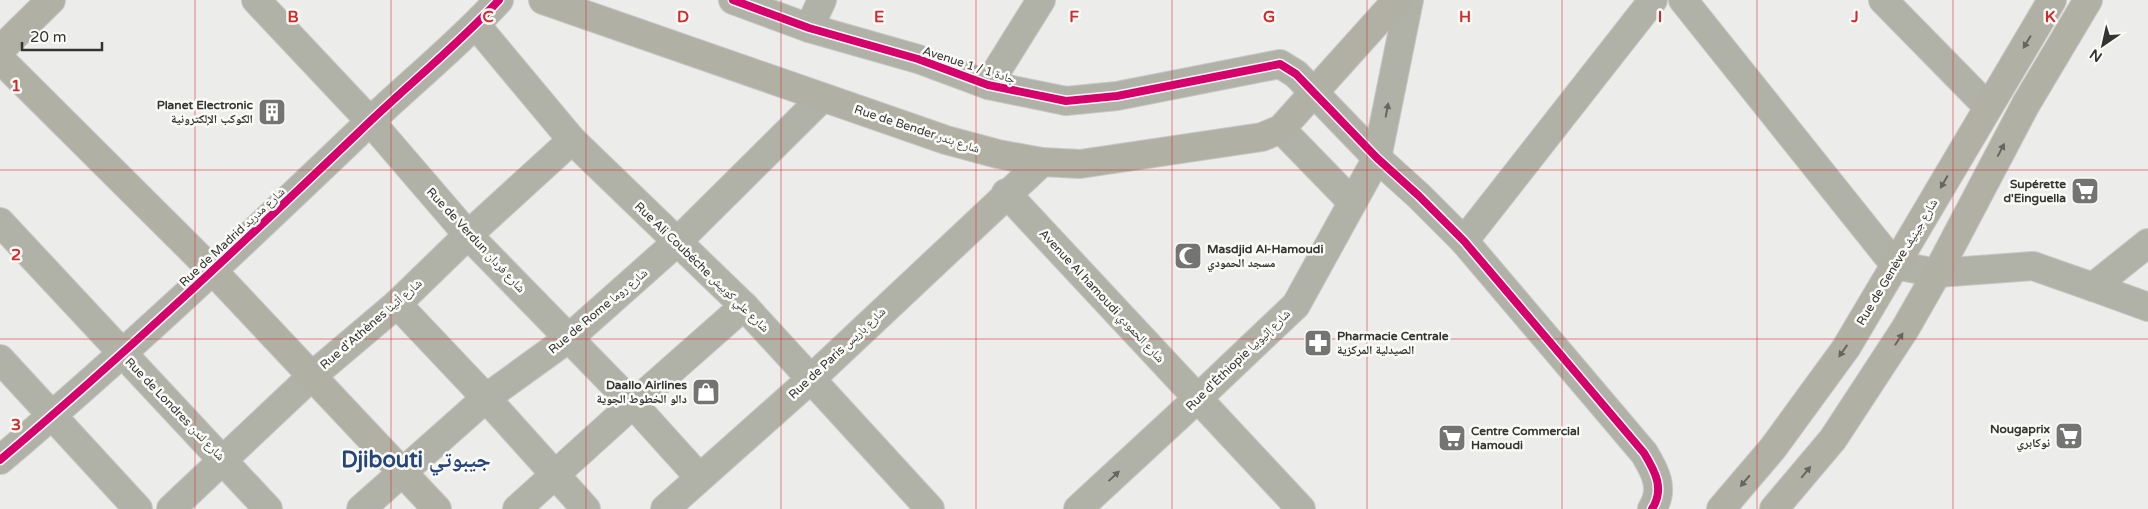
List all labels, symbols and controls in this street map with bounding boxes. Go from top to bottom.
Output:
text: B [287,7,299,27]
text: C [482,7,494,27]
text: D [677,7,689,27]
text: E [874,7,884,27]
text: F [1069,7,1079,27]
text: G [1263,7,1275,27]
text: H [1459,7,1471,27]
text: I [1658,7,1662,27]
text: J [1850,7,1859,27]
text: K [2045,7,2056,27]
scale bar [22,20,102,52]
north arrow [2078,20,2128,70]
text: 20 m [30,28,67,46]
one-way arrow [2022,35,2031,48]
street label: Avenue 1 / جادة 1 [921,43,1017,87]
text: N [2087,45,2105,66]
text: 1 [11,76,21,96]
building icon: Planet Electronic الكوكب الإلكترونية [257,97,287,127]
place label: Planet Electronic الكوكب الإلكترونية [157,98,254,126]
street label: Rue de Bender شارع بندر [852,102,981,157]
one-way arrow [1383,102,1391,118]
one-way arrow [1997,143,2006,157]
one-way arrow [1939,175,1948,188]
supermarket icon: Supérette d'Einguella [2070,176,2100,206]
place label: Supérette d'Einguella [2003,177,2066,206]
street label: Rue de Madrid شارع مدريد [176,184,288,290]
street label: Rue de Verdun شارع فردان [423,185,528,296]
street label: Rue de Genève شارع جينيف [1854,196,1941,328]
street label: Rue Ali Coubéche شارع علي كوبيش [630,199,772,337]
street label: Avenue Al hamoudi شارع الحمودي [1034,227,1167,368]
mosque icon: Masdjid Al-Hamoudi مسجد الحمودي [1173,241,1203,271]
place label: Masdjid Al-Hamoudi مسجد الحمودي [1207,242,1323,273]
text: 2 [11,245,21,265]
street label: Rue de Rome شارع روما [546,265,651,357]
street label: Rue d'Athènes شارع أثينا [317,276,425,373]
street label: Rue de Paris شارع باريس [786,304,889,402]
street label: Rue d'Éthiopie شارع إثيوبيا [1183,306,1294,414]
pharmacy icon: Pharmacie Centrale الصيدلية المركزية [1303,328,1333,358]
place label: Pharmacie Centrale الصيدلية المركزية [1337,329,1449,357]
one-way arrow [1894,332,1903,345]
one-way arrow [1838,345,1848,358]
street label: Rue de Londres شارع لندن [122,355,228,464]
shop icon: Daallo Airlines دالو الخطوط الجوية [691,377,721,407]
place label: Daallo Airlines دالو الخطوط الجوية [596,378,687,406]
text: 3 [11,415,21,435]
supermarket icon: Nougaprix نوكابري [2054,421,2084,451]
place label: Nougaprix نوكابري [1990,422,2050,453]
supermarket icon: Centre Commercial Hamoudi [1437,423,1467,453]
place label: Centre Commercial Hamoudi [1471,424,1580,452]
district label: Djibouti جيبوتي [341,447,491,476]
one-way arrow [1800,466,1811,479]
one-way arrow [1107,470,1119,482]
one-way arrow [1740,475,1751,487]

